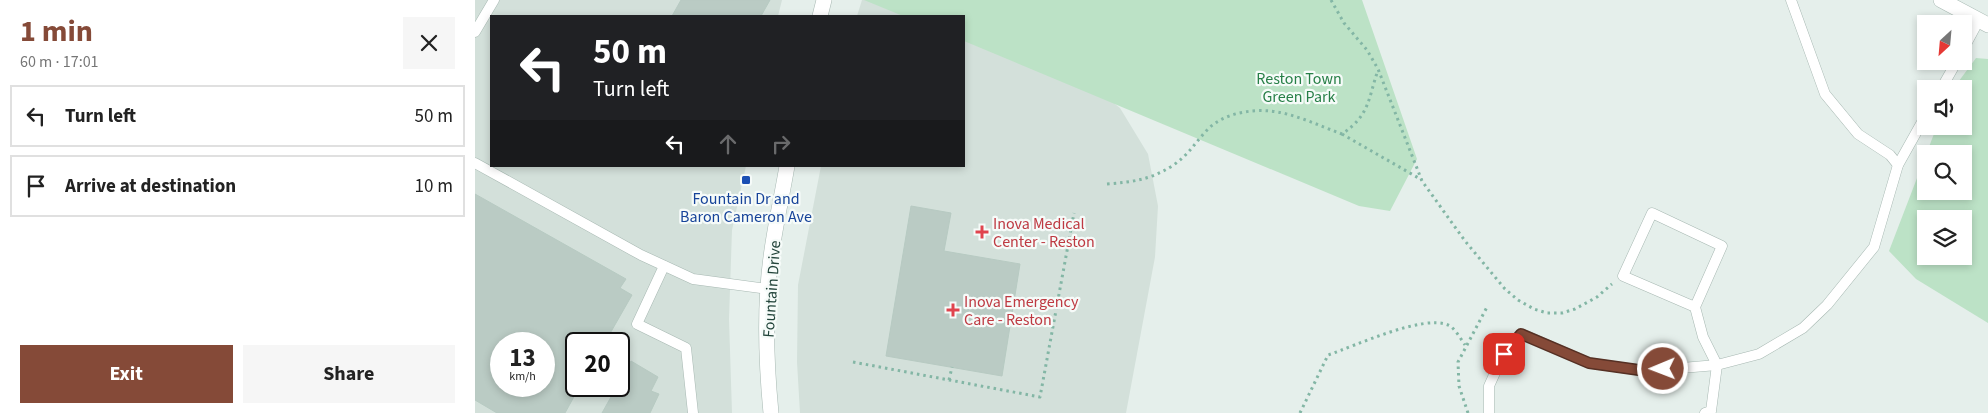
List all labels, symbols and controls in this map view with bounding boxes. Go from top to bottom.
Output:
text: 1 min [20,10,93,53]
north arrow [1917,15,1973,70]
map controls [1917,15,1972,265]
button: close [403,17,455,69]
text: 50 m [593,27,667,77]
icon: left [510,35,575,100]
text: 60 m · 17:01 [20,51,99,73]
park label: Reston Town Green Park [1256,68,1342,108]
text: Turn left [593,73,669,105]
button: sound [1917,80,1972,135]
icon: left [22,102,50,130]
text: Turn left [65,103,136,130]
text: 50 m [415,103,453,130]
icon: left [661,130,689,158]
icon: ahead [714,130,742,158]
icon: right [767,130,795,158]
button: search [1917,145,1972,200]
icon: arrive [22,172,50,200]
text: Arrive at destination [65,173,236,200]
text: 10 m [415,173,453,200]
marker: Fountain Dr and Baron Cameron Ave [740,174,752,186]
place label: Fountain Dr and Baron Cameron Ave [680,188,812,228]
button: layers [1917,210,1972,265]
place label: Inova Medical Center - Reston [993,213,1095,253]
marker: Inova Medical Center - Reston [975,225,989,239]
street label: Fountain Drive [758,240,786,338]
place label: Inova Emergency Care - Reston [964,291,1079,331]
marker: Inova Emergency Care - Reston [946,303,960,317]
speed limit sign: 20 [565,332,630,397]
pin [1483,333,1525,375]
text: 13 [509,340,536,376]
icon: arrive [1490,340,1518,368]
position arrow [1636,342,1688,394]
button: Exit [20,345,233,403]
button: Share [243,345,455,403]
text: km/h [509,368,536,385]

